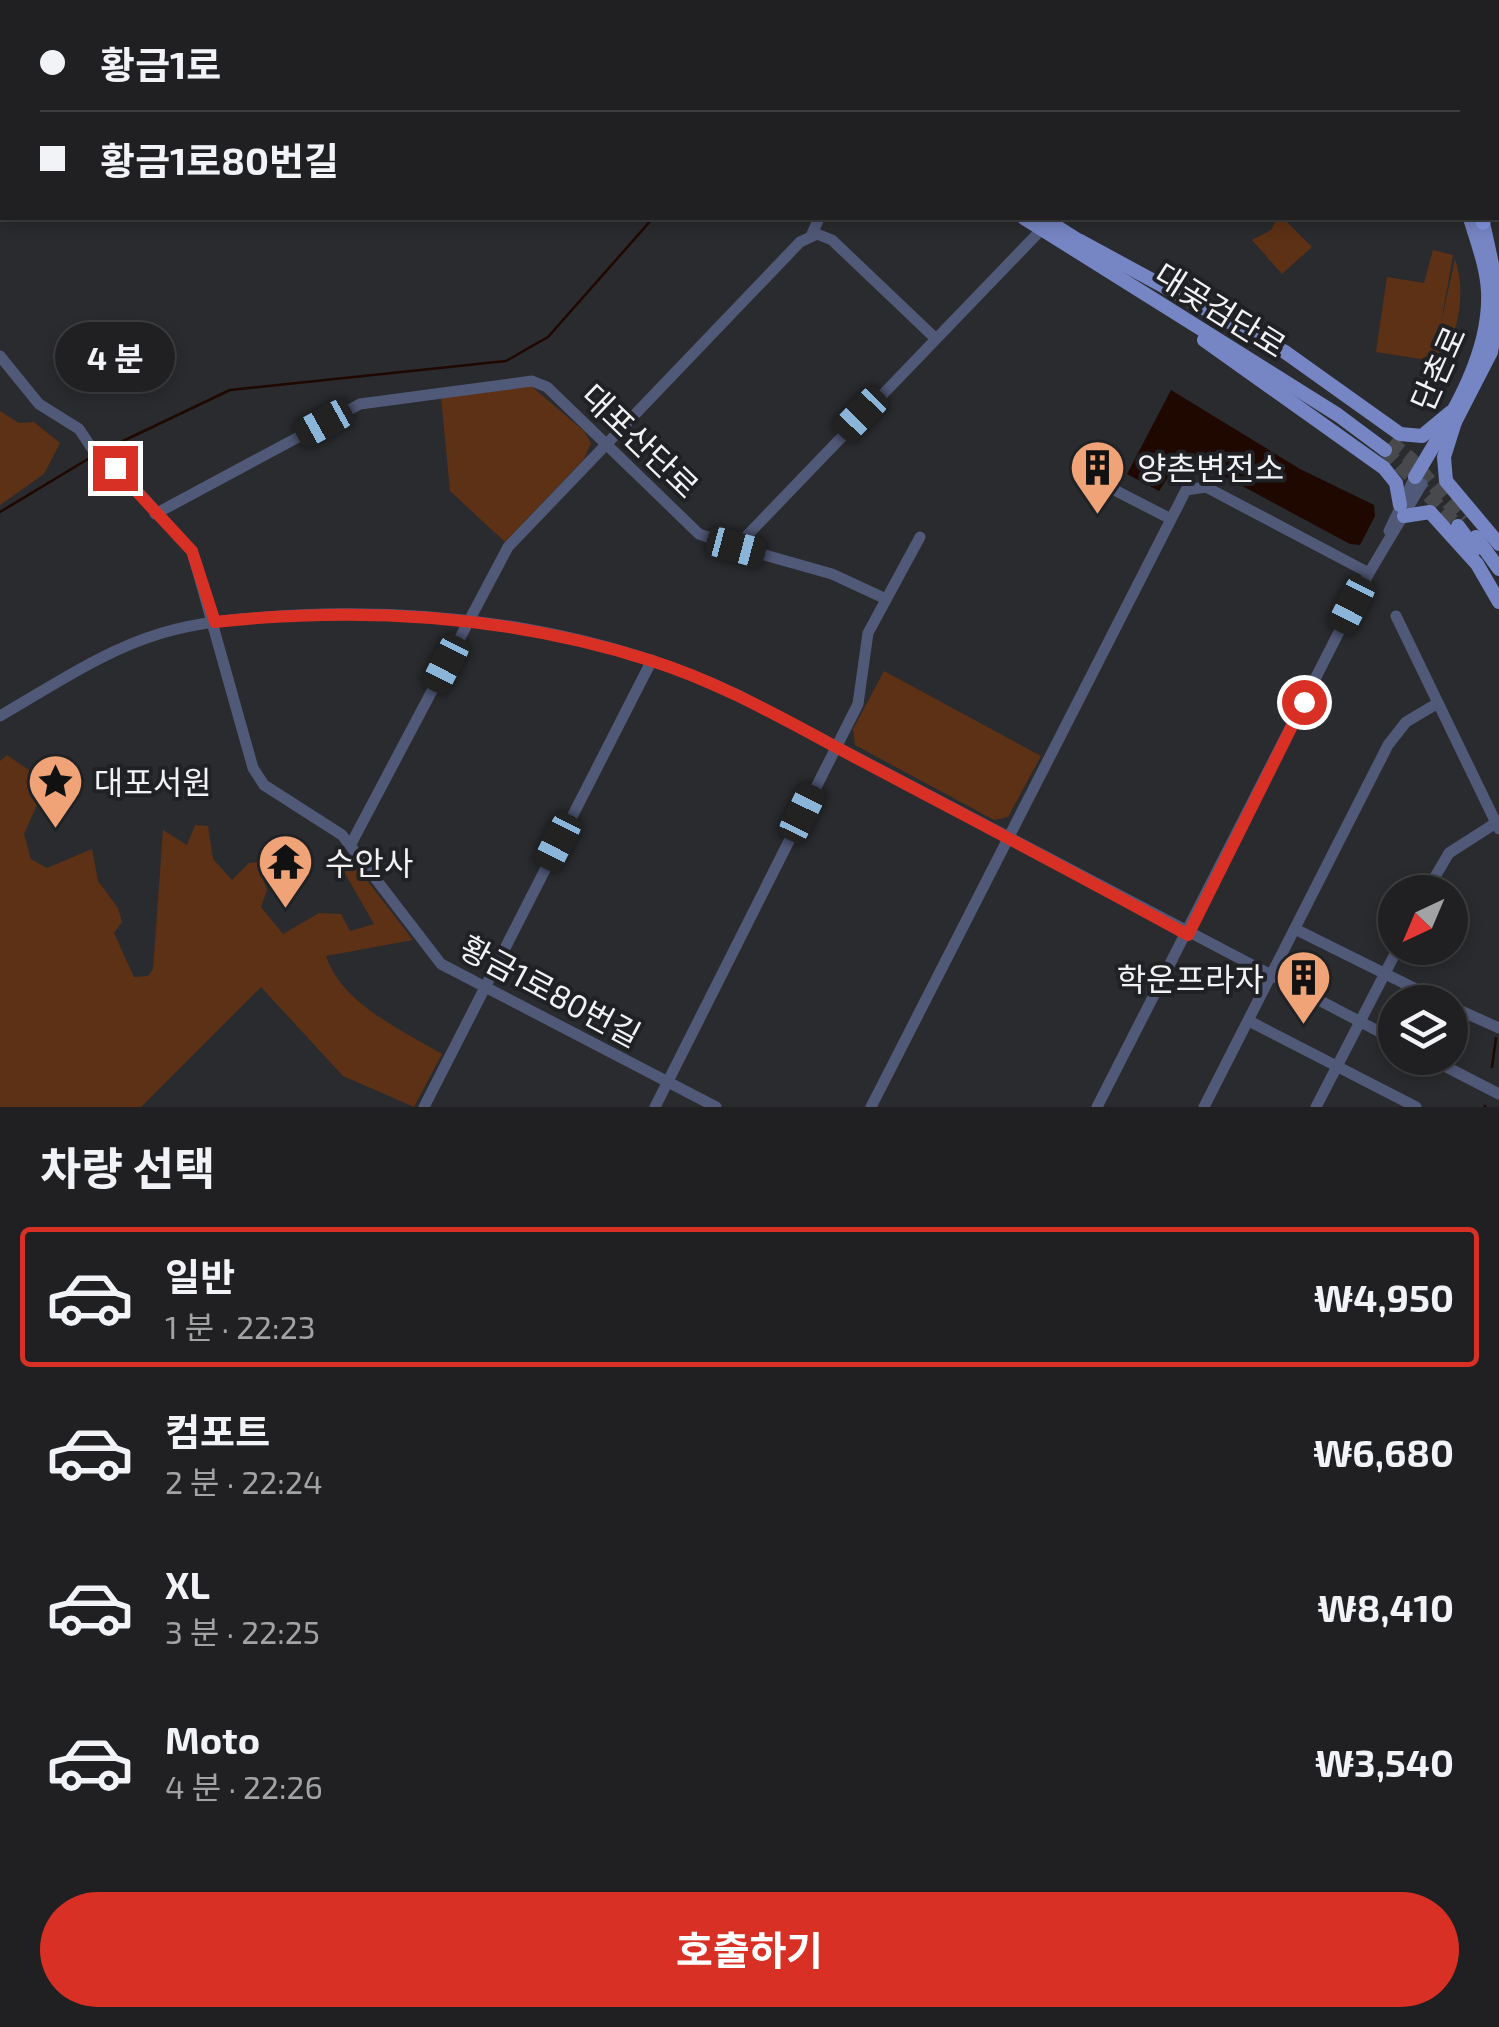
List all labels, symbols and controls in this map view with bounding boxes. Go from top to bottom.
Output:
text: 황금1로 [100,41,221,87]
text: 황금1로80번길 [100,137,339,183]
street label: 대곶검단로 [1149,254,1293,364]
street label: 단촌로 [1402,320,1472,416]
callout: 4 분 [55,323,175,393]
text: 4 분 [87,338,143,376]
street label: 대포산단로 [575,375,707,505]
car [829,382,893,446]
car [290,395,358,451]
building icon: 양촌변전소 [1068,437,1128,516]
route end [93,446,138,491]
place label: 양촌변전소 [1137,448,1284,486]
car [703,525,769,569]
car [1325,571,1379,639]
car [419,630,473,698]
route start [1282,680,1327,725]
place icon: 대포서원 [25,751,85,830]
place label: 대포서원 [94,762,212,800]
car [775,779,829,847]
car [531,808,585,876]
temple icon: 수안사 [256,832,316,911]
place label: 수안사 [325,843,413,881]
north arrow [1378,875,1468,965]
map controls [1378,875,1468,1075]
street label: 황금1로80번길 [454,927,648,1053]
building icon: 학운프라자 [1273,948,1333,1027]
place label: 학운프라자 [1117,959,1264,997]
button: layers [1378,985,1468,1075]
text: 차량 선택 [40,1140,215,1194]
icon: car [45,1252,135,1342]
text: 일반 [165,1253,235,1299]
text: ₩4,950 [1314,1274,1454,1320]
text: 1 분 · 22:23 [165,1307,315,1345]
icon: car [45,1407,135,1497]
text: 컴포트 [165,1408,270,1454]
text: ₩6,680 [1313,1429,1454,1475]
text: 2 분 · 22:24 [165,1462,323,1500]
text: XL [165,1561,210,1607]
icon: car [45,1562,135,1652]
text: ₩8,410 [1318,1584,1454,1630]
text: 3 분 · 22:25 [165,1612,320,1650]
text: Moto [165,1716,260,1762]
icon: car [45,1717,135,1807]
text: ₩3,540 [1315,1739,1454,1785]
text: 4 분 · 22:26 [165,1767,323,1805]
button: 호출하기 [40,1892,1459,2007]

